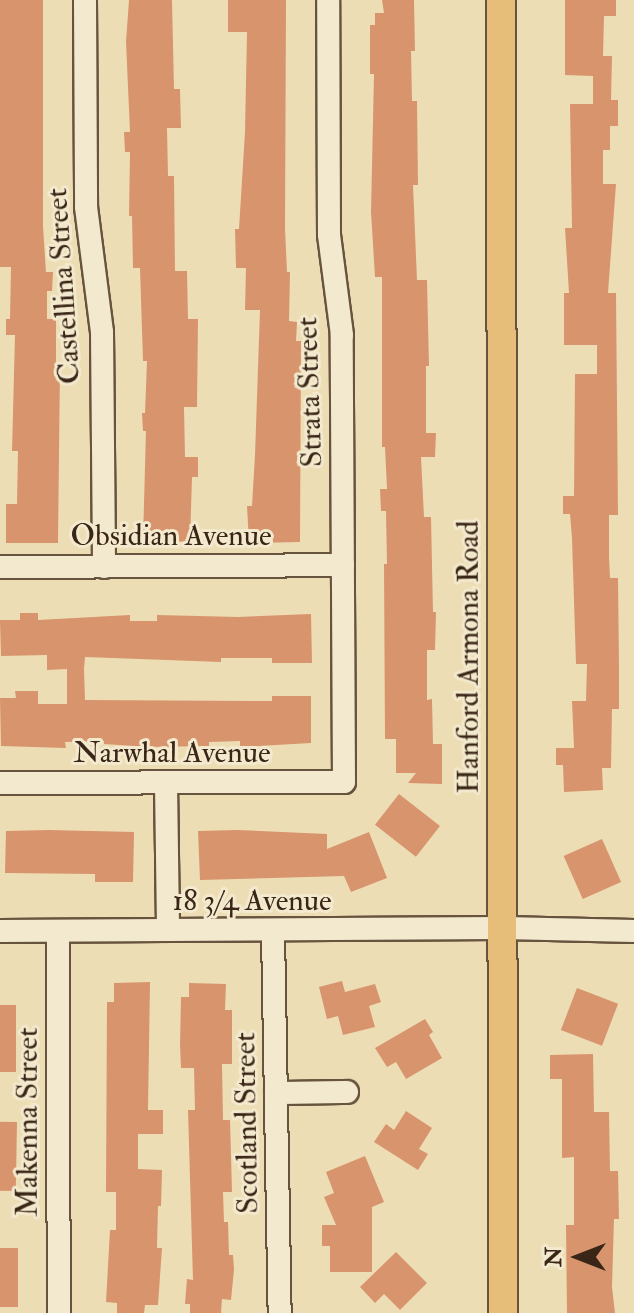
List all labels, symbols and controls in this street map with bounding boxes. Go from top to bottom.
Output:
street label: Castellina Street [39,187,89,385]
street label: Strata Street [289,316,331,468]
street label: Obsidian Avenue [71,518,271,554]
street label: Hanford Armona Road [451,520,487,794]
street label: Narwhal Avenue [74,735,270,771]
street label: 18 3/4 Avenue [173,883,331,919]
street label: Makenna Street [10,1027,46,1217]
street label: Scotland Street [227,1032,267,1214]
north arrow [538,1217,618,1297]
text: N [540,1247,568,1267]

